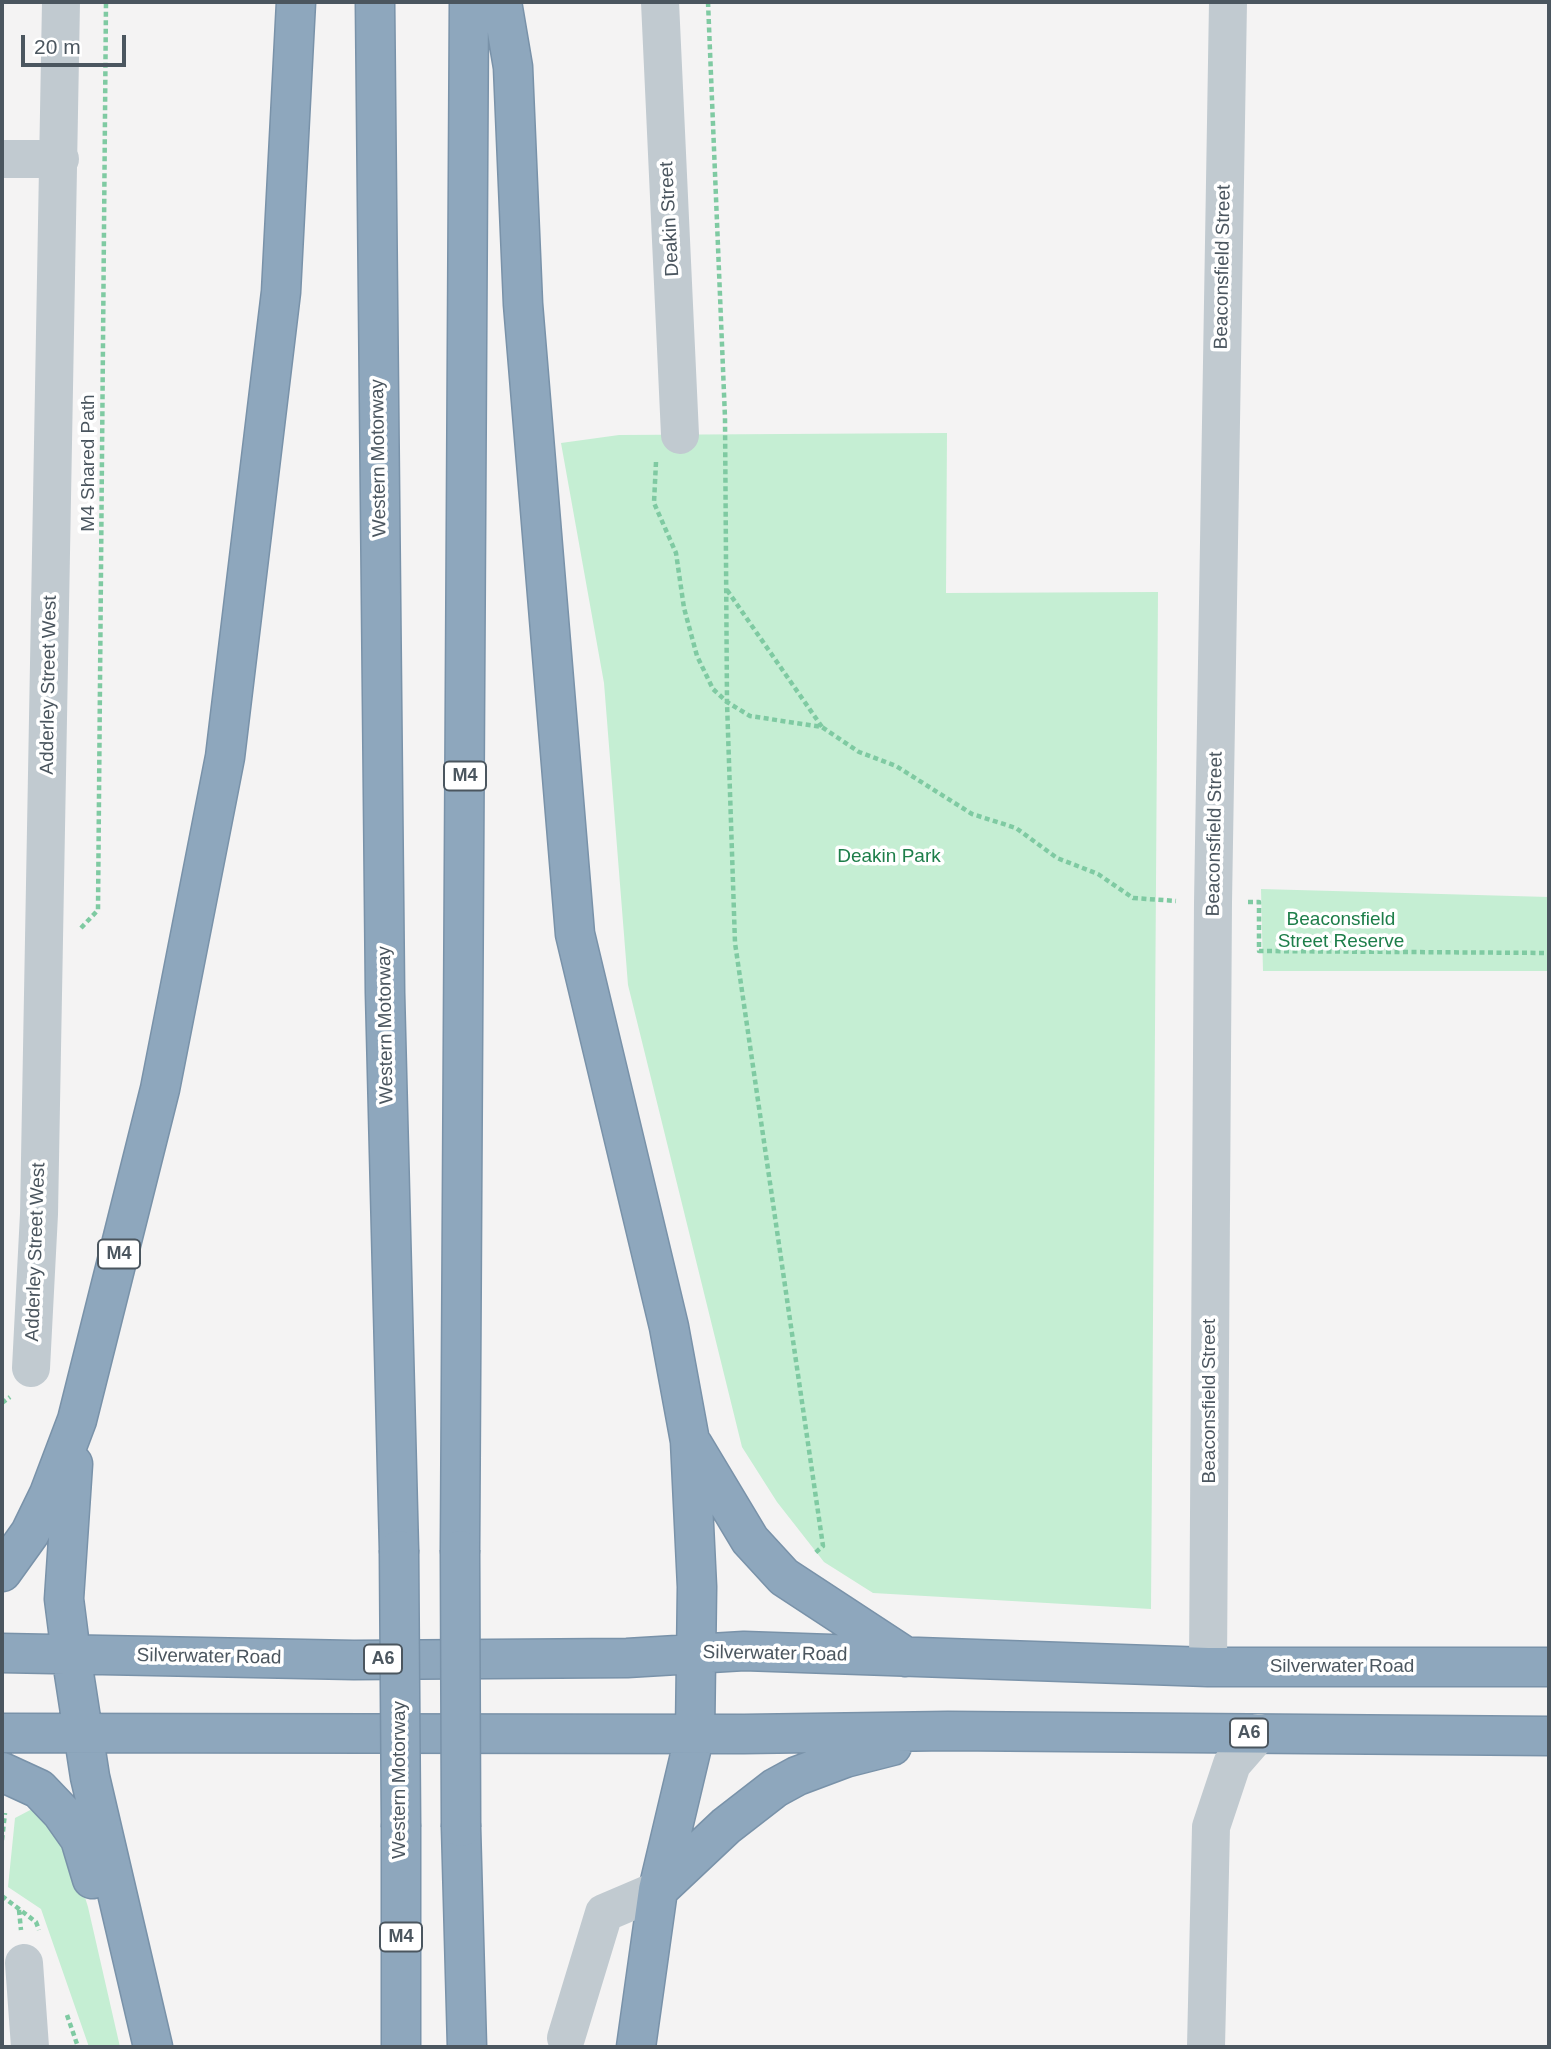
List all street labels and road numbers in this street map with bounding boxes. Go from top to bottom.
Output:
street label: Deakin Street [656,161,684,277]
street label: Beaconsfield Street [1210,184,1236,350]
street label: Western Motorway [366,379,392,537]
street label: M4 Shared Path [78,394,100,532]
street label: Adderley Street West [36,595,62,775]
street label: Beaconsfield Street [1202,751,1228,917]
road number: M4 [444,762,486,790]
street label: Western Motorway [373,946,399,1104]
street label: Adderley Street West [21,1162,51,1342]
road number: M4 [98,1240,140,1268]
street label: Beaconsfield Street [1199,1319,1221,1483]
street label: Silverwater Road [702,1641,848,1667]
street label: Silverwater Road [136,1644,282,1670]
road number: A6 [364,1644,402,1674]
street label: Silverwater Road [1270,1656,1414,1678]
street label: Western Motorway [389,1701,411,1859]
road number: A6 [1230,1718,1268,1748]
road number: M4 [380,1923,422,1952]

